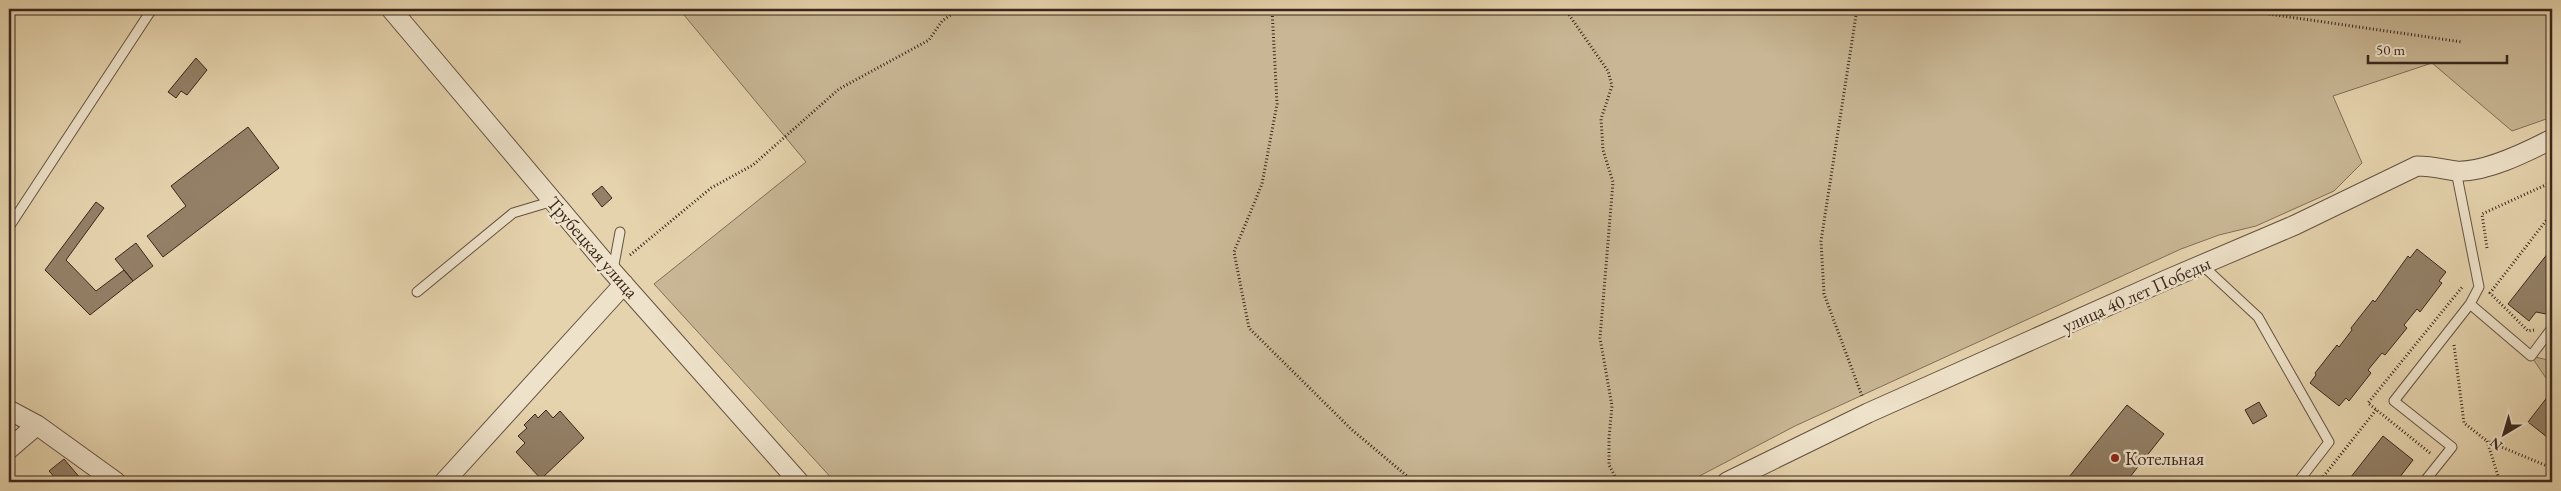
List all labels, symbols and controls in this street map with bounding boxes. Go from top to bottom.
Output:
scale bar [2368,32,2507,64]
text: 50 m [2376,40,2405,59]
street label: Трубецкая улица [541,191,644,304]
street label: улица 40 лет Победы [2058,250,2215,338]
north arrow [2478,408,2528,458]
text: N [2485,433,2506,455]
place label: Котельная [2125,446,2205,471]
marker: Котельная [2109,452,2121,464]

